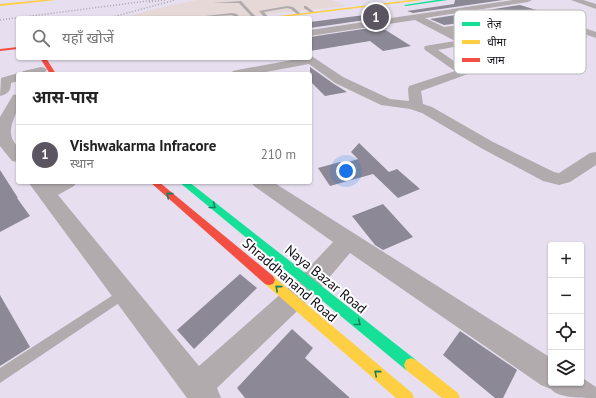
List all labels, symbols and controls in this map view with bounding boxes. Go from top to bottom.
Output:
pin: 1 [363,2,389,32]
legend [454,10,586,74]
search box [16,16,312,60]
text: तेज़ [487,17,502,31]
icon: search [30,27,52,49]
text: यहाँ खोजें [62,28,114,47]
text: धीमा [487,35,506,49]
text: जाम [487,53,505,67]
text: आस-पास [32,86,98,108]
text: Vishwakarma Infracore [70,136,216,155]
text: 1 [41,146,49,163]
text: 210 m [261,146,296,163]
text: स्थान [70,155,94,172]
your location [336,161,356,181]
one-way arrow [166,192,174,199]
one-way arrow [209,202,216,209]
street label: Shraddhanand Road [239,234,341,326]
street label: Naya Bazar Road [281,241,371,317]
map controls [548,242,584,386]
button: + [548,242,584,278]
button: − [548,278,584,314]
one-way arrow [276,286,283,293]
button: locate [548,314,584,350]
one-way arrow [354,318,361,325]
button: layers [548,350,584,386]
one-way arrow [375,370,382,377]

